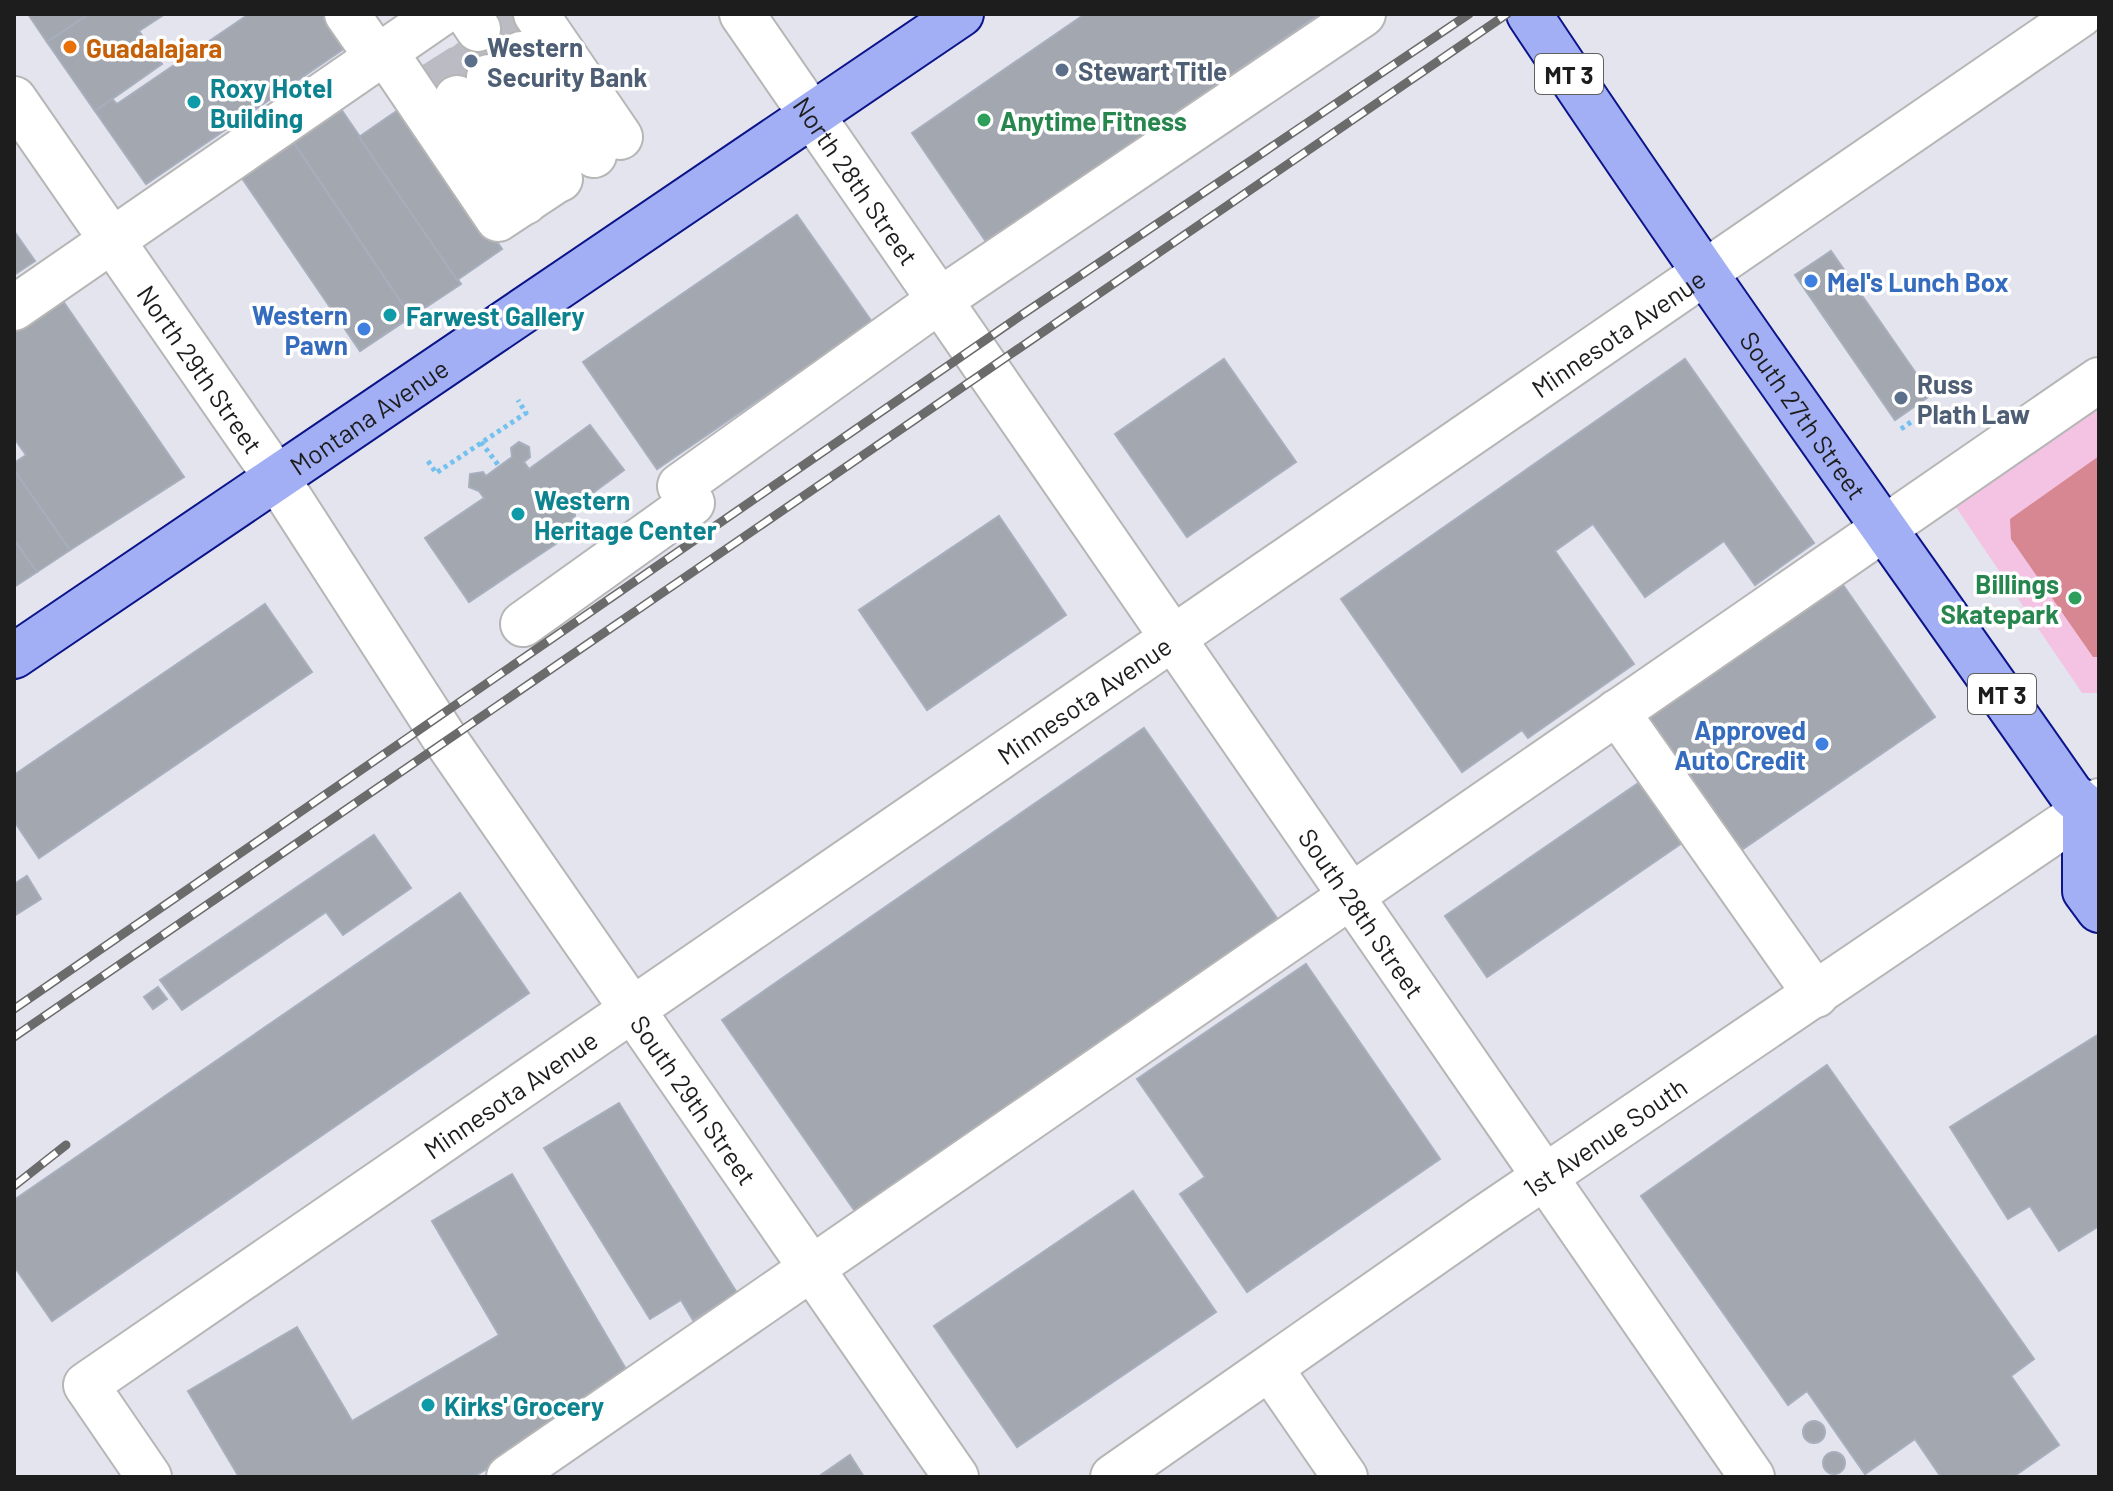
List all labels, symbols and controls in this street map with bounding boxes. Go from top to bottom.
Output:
place label: Western Security Bank [487,31,648,92]
place label: Guadalajara [86,32,222,63]
marker: Guadalajara [61,38,79,56]
marker: Western Security Bank [462,52,480,70]
road number: MT 3 [1535,54,1603,94]
place label: Stewart Title [1078,55,1227,86]
marker: Stewart Title [1053,61,1071,79]
place label: Roxy Hotel Building [210,72,333,133]
street label: North 28th Street [788,90,926,270]
marker: Roxy Hotel Building [185,93,203,111]
place label: Anytime Fitness [1000,105,1187,136]
marker: Anytime Fitness [975,111,993,129]
street label: Minnesota Avenue [1525,262,1710,403]
place label: Mel's Lunch Box [1827,266,2009,297]
marker: Mel's Lunch Box [1802,272,1820,290]
street label: North 29th Street [132,279,270,459]
place label: Western Pawn [252,299,348,360]
place label: Farwest Gallery [406,300,585,331]
marker: Farwest Gallery [381,306,399,324]
marker: Western Pawn [355,320,373,338]
street label: South 27th Street [1734,325,1874,505]
street label: Montana Avenue [283,351,453,480]
place label: Russ Plath Law [1917,368,2030,429]
marker: Russ Plath Law [1892,389,1910,407]
place label: Western Heritage Center [534,484,717,545]
marker: Western Heritage Center [509,505,527,523]
place label: Billings Skatepark [1941,568,2059,629]
marker: Billings Skatepark [2066,589,2084,607]
street label: Minnesota Avenue [991,629,1176,770]
road number: MT 3 [1968,674,2036,714]
place label: Approved Auto Credit [1674,714,1806,775]
marker: Approved Auto Credit [1813,735,1831,753]
street label: South 28th Street [1293,822,1432,1003]
street label: South 29th Street [625,1009,764,1190]
street label: Minnesota Avenue [417,1023,603,1164]
street label: 1st Avenue South [1517,1070,1692,1203]
place label: Kirks' Grocery [444,1390,604,1421]
marker: Kirks' Grocery [419,1396,437,1414]

